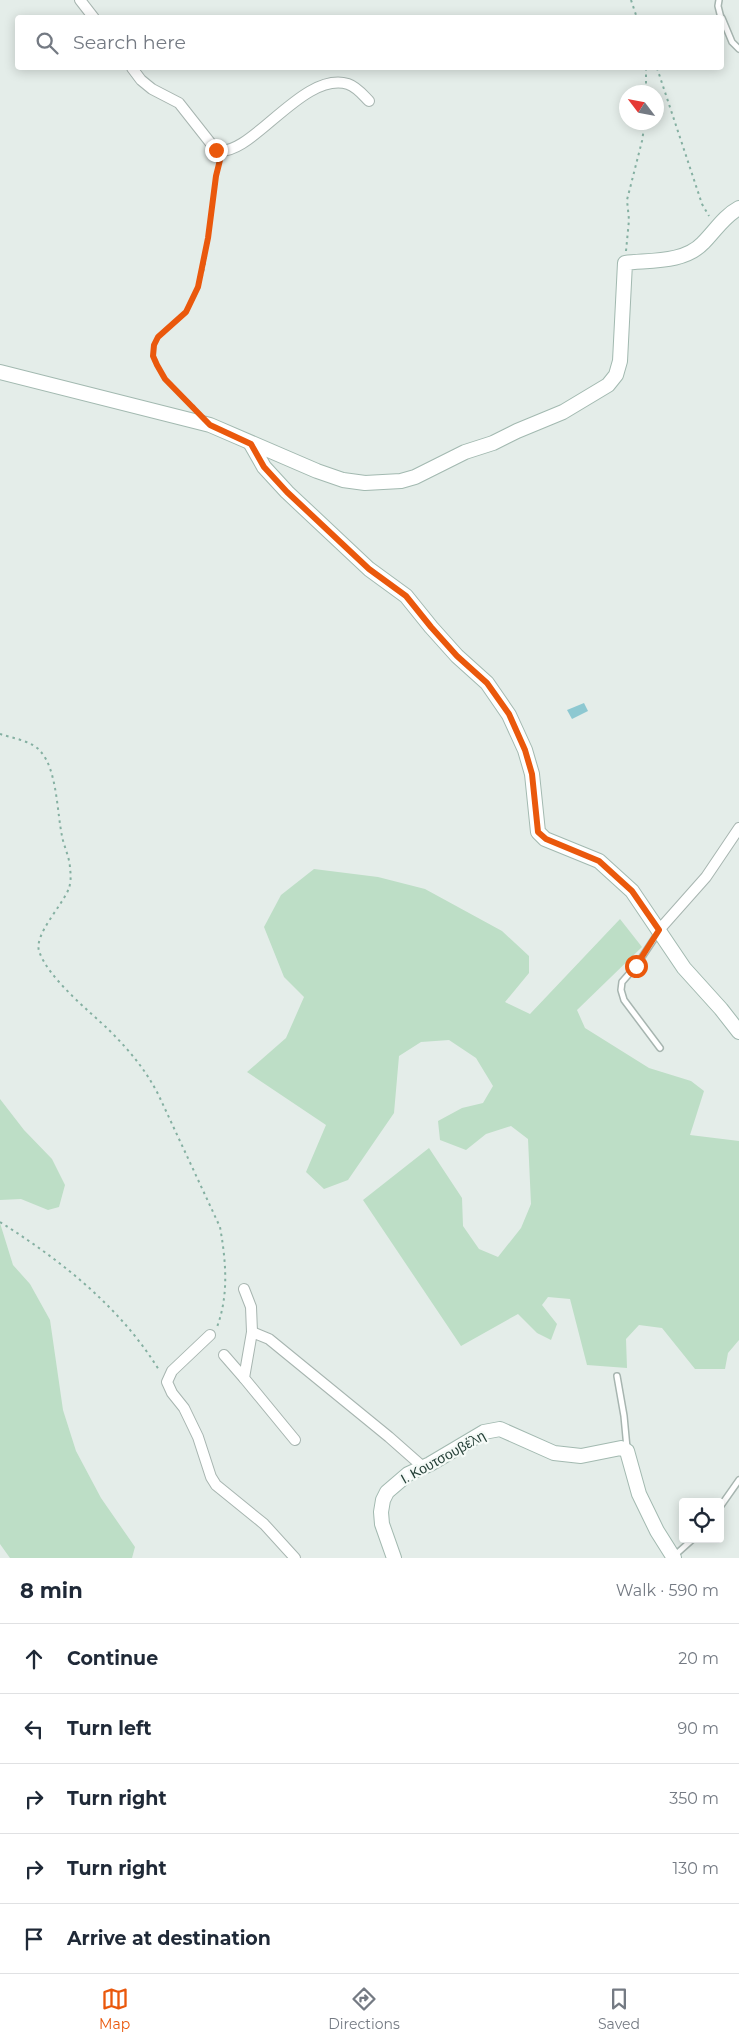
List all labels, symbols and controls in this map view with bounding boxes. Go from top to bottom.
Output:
search box [15,15,724,70]
icon: search [33,29,61,57]
text: Search here [73,31,186,54]
north arrow [619,85,664,130]
route end [205,139,228,162]
route start [625,955,648,978]
street label: Ι. Κουτσουβέλη [397,1426,489,1488]
map controls [679,1498,724,1543]
button: locate [679,1498,724,1543]
text: 8 min [20,1578,83,1603]
text: Walk · 590 m [616,1581,719,1600]
icon: ahead [20,1645,48,1673]
text: Continue [67,1647,158,1670]
text: 20 m [678,1649,719,1668]
icon: left [20,1715,48,1743]
text: Turn left [67,1717,152,1740]
text: 90 m [677,1719,719,1738]
icon: right [20,1785,48,1813]
text: Turn right [67,1787,167,1810]
text: 350 m [669,1789,719,1808]
icon: right [20,1855,48,1883]
text: Turn right [67,1857,167,1880]
text: 130 m [672,1859,719,1878]
icon: arrive [20,1925,48,1953]
text: Arrive at destination [67,1927,271,1950]
tab: Map [99,1985,130,2033]
tab: Directions [328,1985,400,2033]
tab: Saved [598,1985,640,2033]

